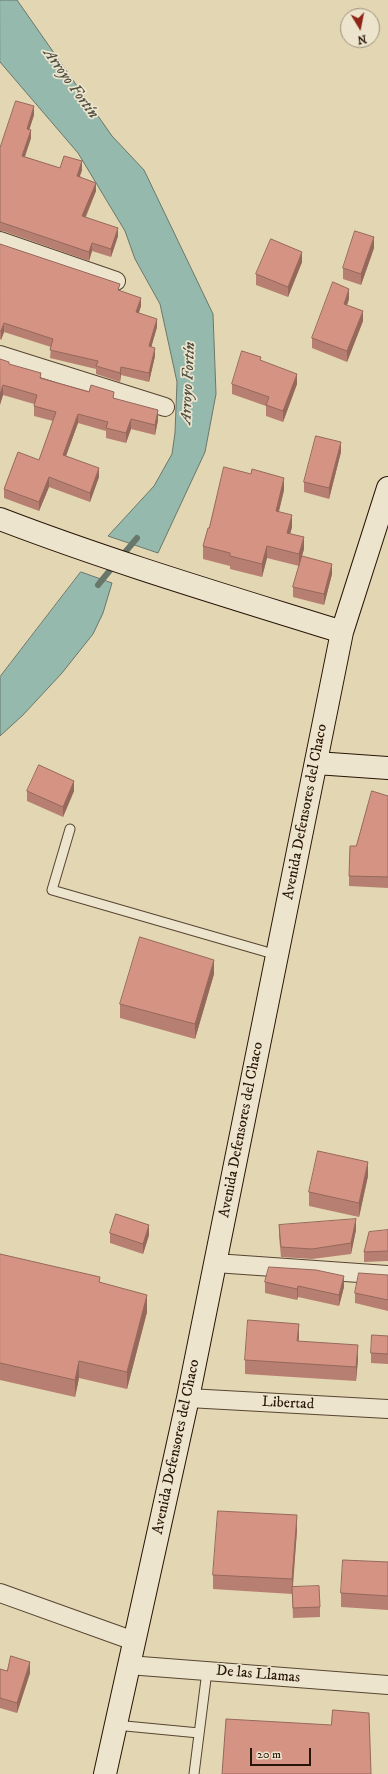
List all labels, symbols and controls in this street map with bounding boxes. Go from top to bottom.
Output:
north arrow [340,8,380,48]
text: N [356,31,368,47]
water label: Arroyo Fortín [38,45,102,123]
water label: Arroyo Fortín [177,341,201,425]
street label: Avenida Defensores del Chaco [280,723,332,901]
street label: Avenida Defensores del Chaco [216,1041,268,1219]
street label: Avenida Defensores del Chaco [150,1358,204,1536]
street label: Libertad [261,1394,315,1414]
street label: De las Llamas [215,1662,301,1688]
scale bar [252,1740,313,1766]
text: 20 m [257,1747,281,1762]

